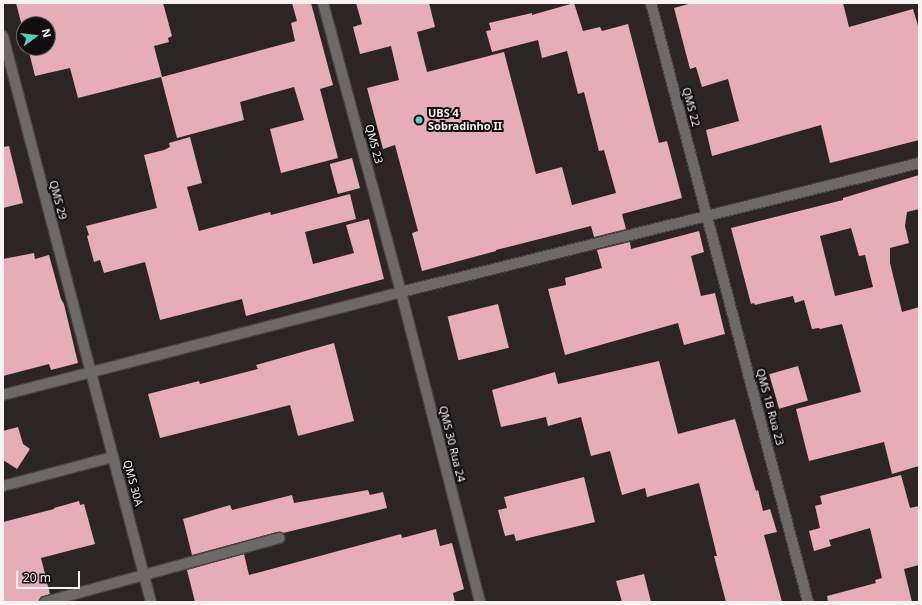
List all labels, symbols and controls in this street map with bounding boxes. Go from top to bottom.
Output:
north arrow [16,16,56,56]
text: N [39,27,56,39]
street label: QMS 22 [679,86,703,128]
place label: UBS 4 Sobradinho II [428,107,502,133]
marker: UBS 4 Sobradinho II [413,114,425,126]
street label: QMS 23 [362,123,386,165]
street label: QMS 29 [46,179,70,221]
street label: QMS 1B Rua 23 [753,367,787,447]
street label: QMS 30 Rua 24 [436,404,468,484]
street label: QMS 30A [121,459,145,507]
scale bar [18,563,82,589]
text: 20 m [23,569,51,586]

